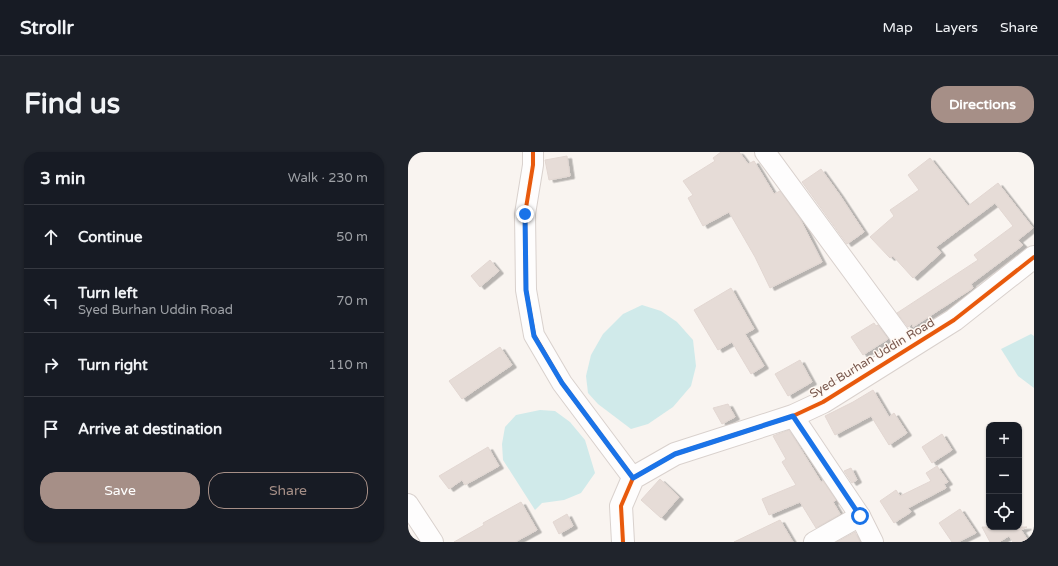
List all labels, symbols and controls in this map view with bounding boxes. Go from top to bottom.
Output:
text: Strollr [20,17,74,39]
text: Map [883,19,913,36]
text: Layers [935,19,978,36]
text: Share [1000,19,1038,36]
button: Directions [931,86,1034,123]
text: Find us [24,87,120,121]
text: 3 min [40,168,85,189]
text: Walk · 230 m [288,170,368,186]
route end [516,205,534,223]
icon: ahead [40,226,62,248]
text: Continue [78,228,142,246]
text: 50 m [336,229,368,245]
text: Turn left [78,284,138,302]
icon: left [40,290,62,312]
text: 70 m [336,293,368,309]
text: Syed Burhan Uddin Road [78,302,233,318]
street label: Syed Burhan Uddin Road [807,315,937,401]
icon: right [40,354,62,376]
text: Turn right [78,356,148,374]
text: 110 m [328,357,368,373]
icon: arrive [40,418,62,440]
text: Arrive at destination [78,420,222,438]
map controls [986,422,1022,530]
button: + [986,422,1022,458]
button: − [986,458,1022,494]
button: Save [40,472,200,509]
button: Share [208,472,368,509]
button: locate [986,494,1022,530]
route start [851,507,869,525]

